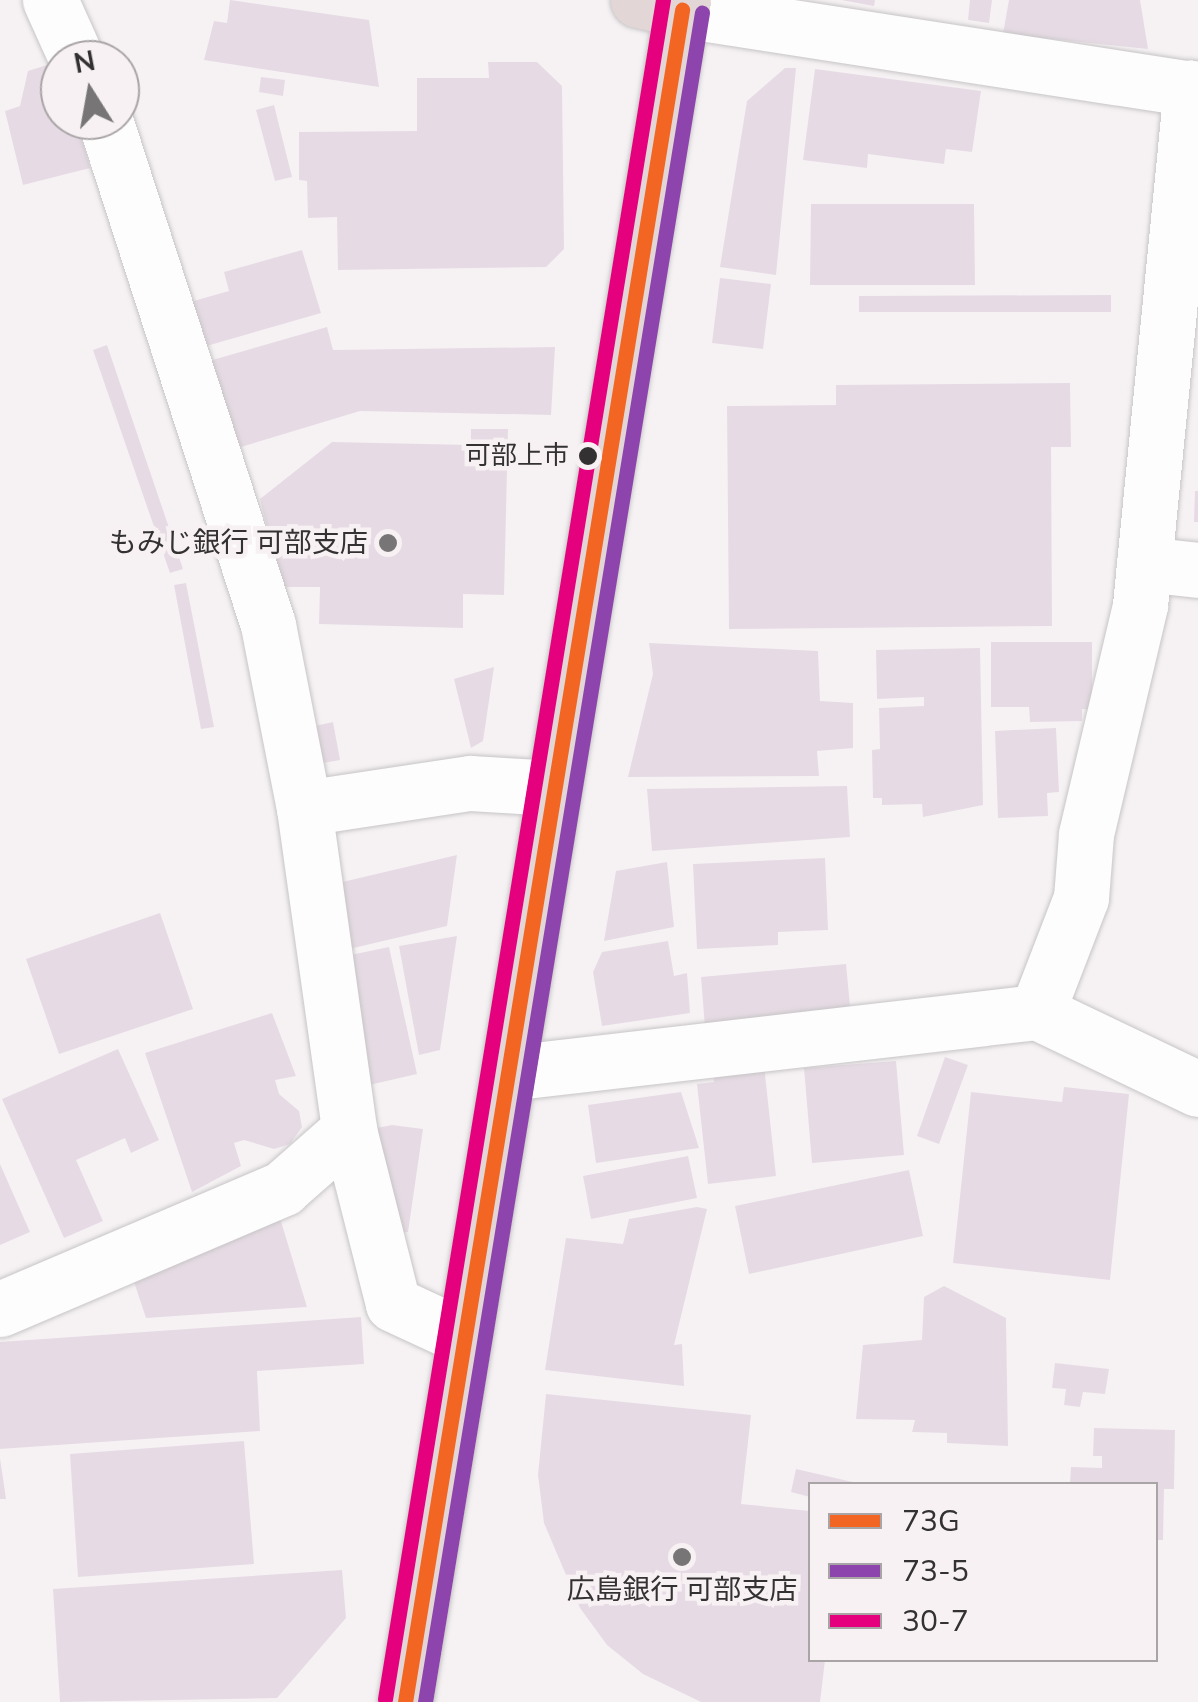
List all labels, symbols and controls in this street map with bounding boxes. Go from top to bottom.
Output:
north arrow [40,40,140,140]
text: N [71,42,99,83]
place label: 可部上市 [465,440,569,472]
marker: 可部上市 [578,446,598,466]
place label: もみじ銀行 可部支店 [109,526,368,560]
marker: もみじ銀行 可部支店 [377,532,399,554]
legend [808,1482,1158,1662]
text: 73G [902,1501,960,1542]
marker: 広島銀行 可部支店 [671,1546,693,1568]
text: 73-5 [902,1551,969,1592]
place label: 広島銀行 可部支店 [566,1573,798,1607]
text: 30-7 [902,1601,969,1642]

